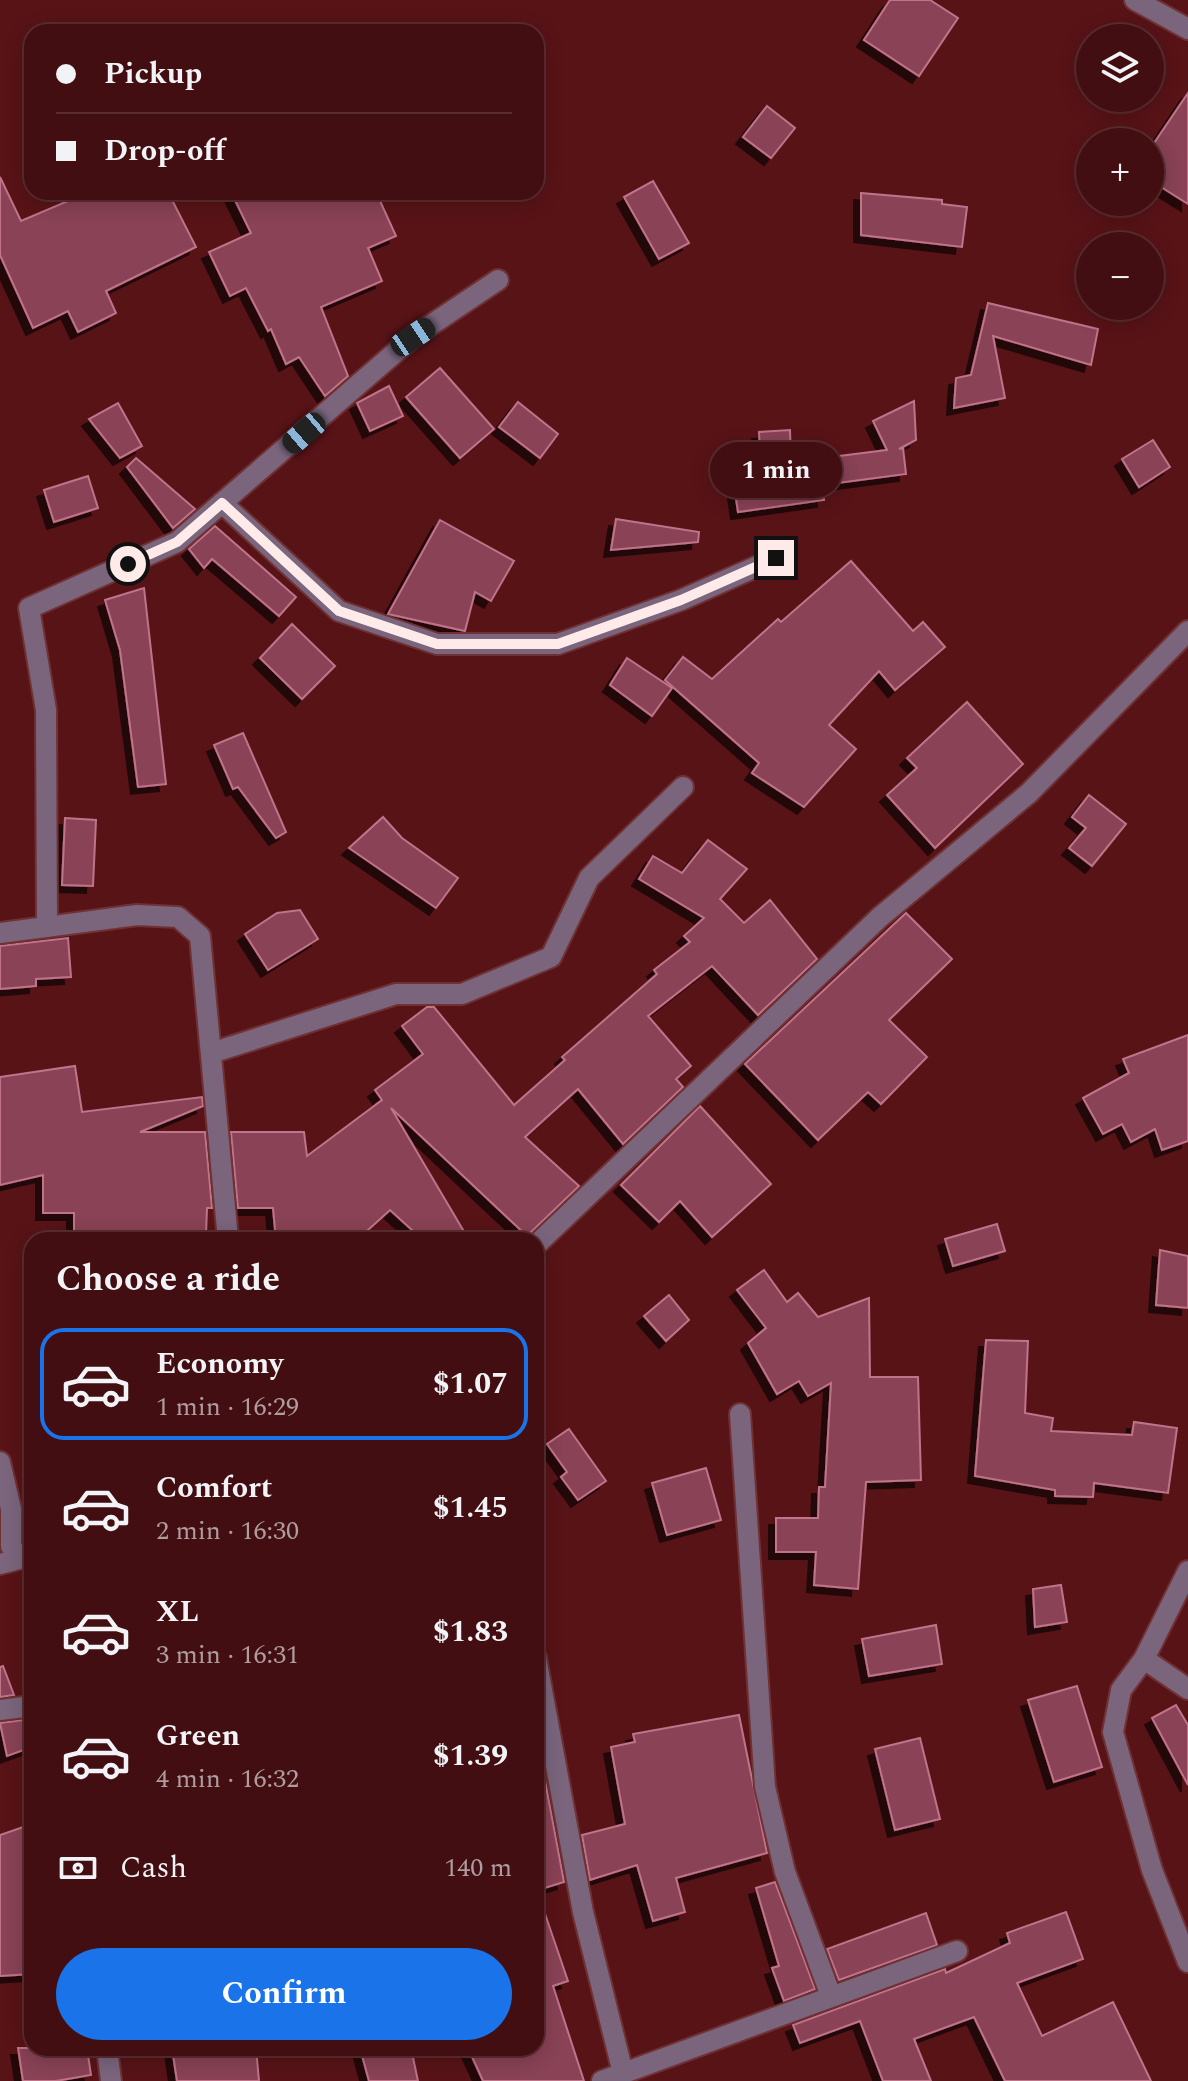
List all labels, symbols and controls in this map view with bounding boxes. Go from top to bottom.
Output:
map controls [1076,24,1164,320]
button: layers [1076,24,1164,112]
text: Pickup [104,51,202,97]
text: Drop-off [104,128,225,174]
button: + [1076,128,1164,216]
button: − [1076,232,1164,320]
car [386,314,440,360]
car [278,408,330,458]
callout: 1 min [710,442,842,498]
text: 1 min [741,450,811,490]
route end [758,540,794,576]
route start [110,546,146,582]
text: Choose a ride [56,1252,280,1307]
text: Economy [156,1341,283,1387]
icon: car [60,1348,132,1420]
text: $1.07 [433,1361,508,1407]
text: 1 min · 16:29 [156,1387,299,1427]
text: Comfort [156,1465,272,1511]
icon: car [60,1472,132,1544]
text: $1.45 [433,1485,508,1531]
text: 2 min · 16:30 [156,1511,299,1551]
text: XL [156,1589,199,1635]
icon: car [60,1596,132,1668]
text: $1.83 [433,1609,508,1655]
text: 3 min · 16:31 [156,1635,299,1675]
text: Green [156,1713,240,1759]
icon: car [60,1720,132,1792]
text: $1.39 [433,1733,508,1779]
text: 4 min · 16:32 [156,1759,299,1799]
text: Cash [120,1845,187,1891]
icon: cash [56,1846,100,1890]
text: 140 m [444,1848,512,1888]
button: Confirm [56,1948,512,2040]

